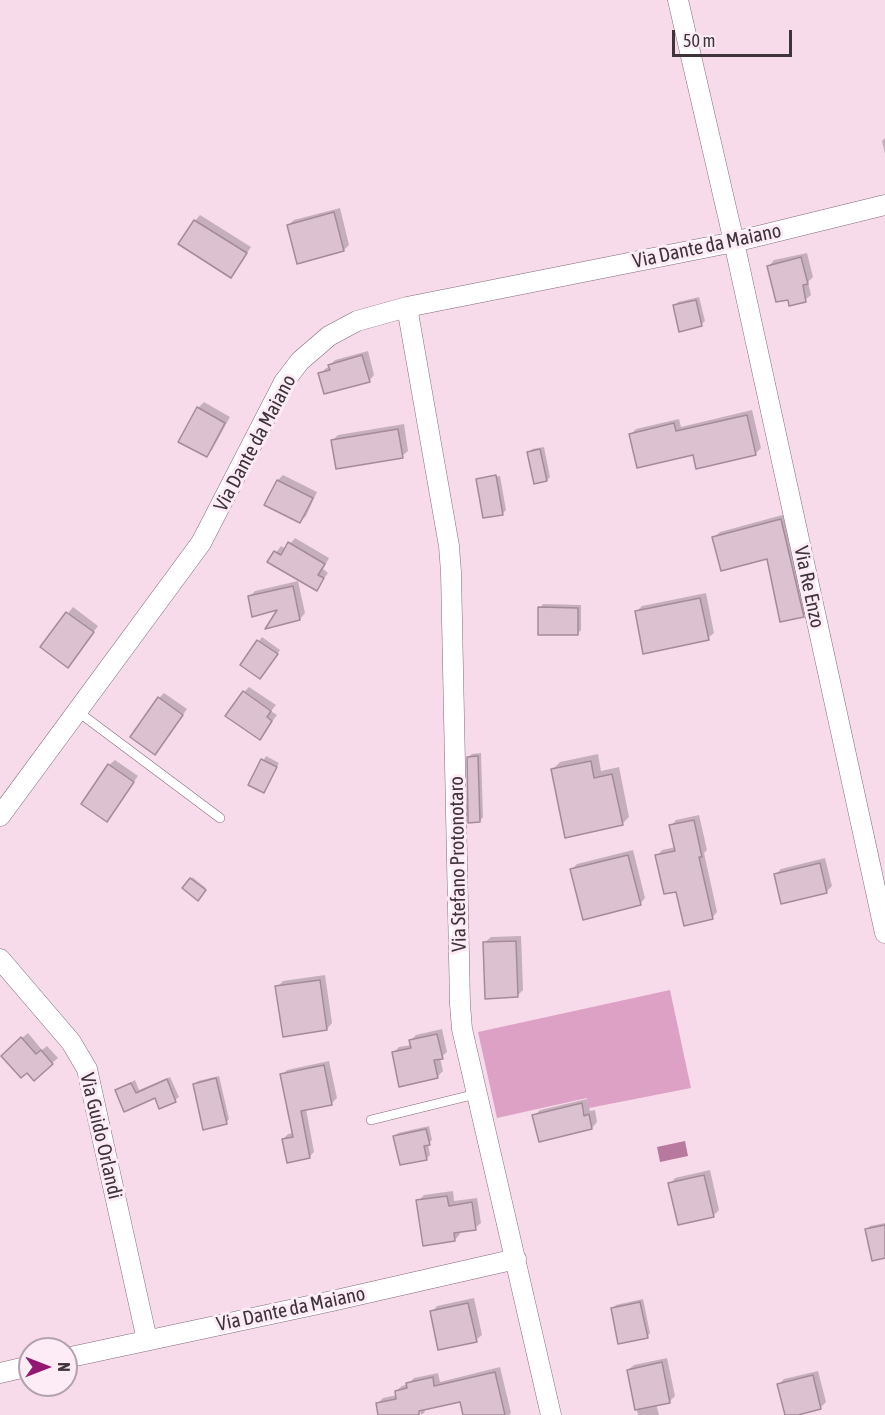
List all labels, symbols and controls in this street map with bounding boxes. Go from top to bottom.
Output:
scale bar [675,18,795,56]
text: 50 m [683,30,715,51]
street label: Via Dante da Maiano [631,219,783,273]
street label: Via Dante da Maiano [209,371,301,515]
street label: Via Re Enzo [789,544,829,630]
street label: Via Stefano Protonotaro [444,776,472,952]
street label: Via Guido Orlandi [75,1071,127,1201]
street label: Via Dante da Maiano [215,1282,367,1336]
north arrow [18,1337,78,1397]
text: N [55,1362,73,1372]

